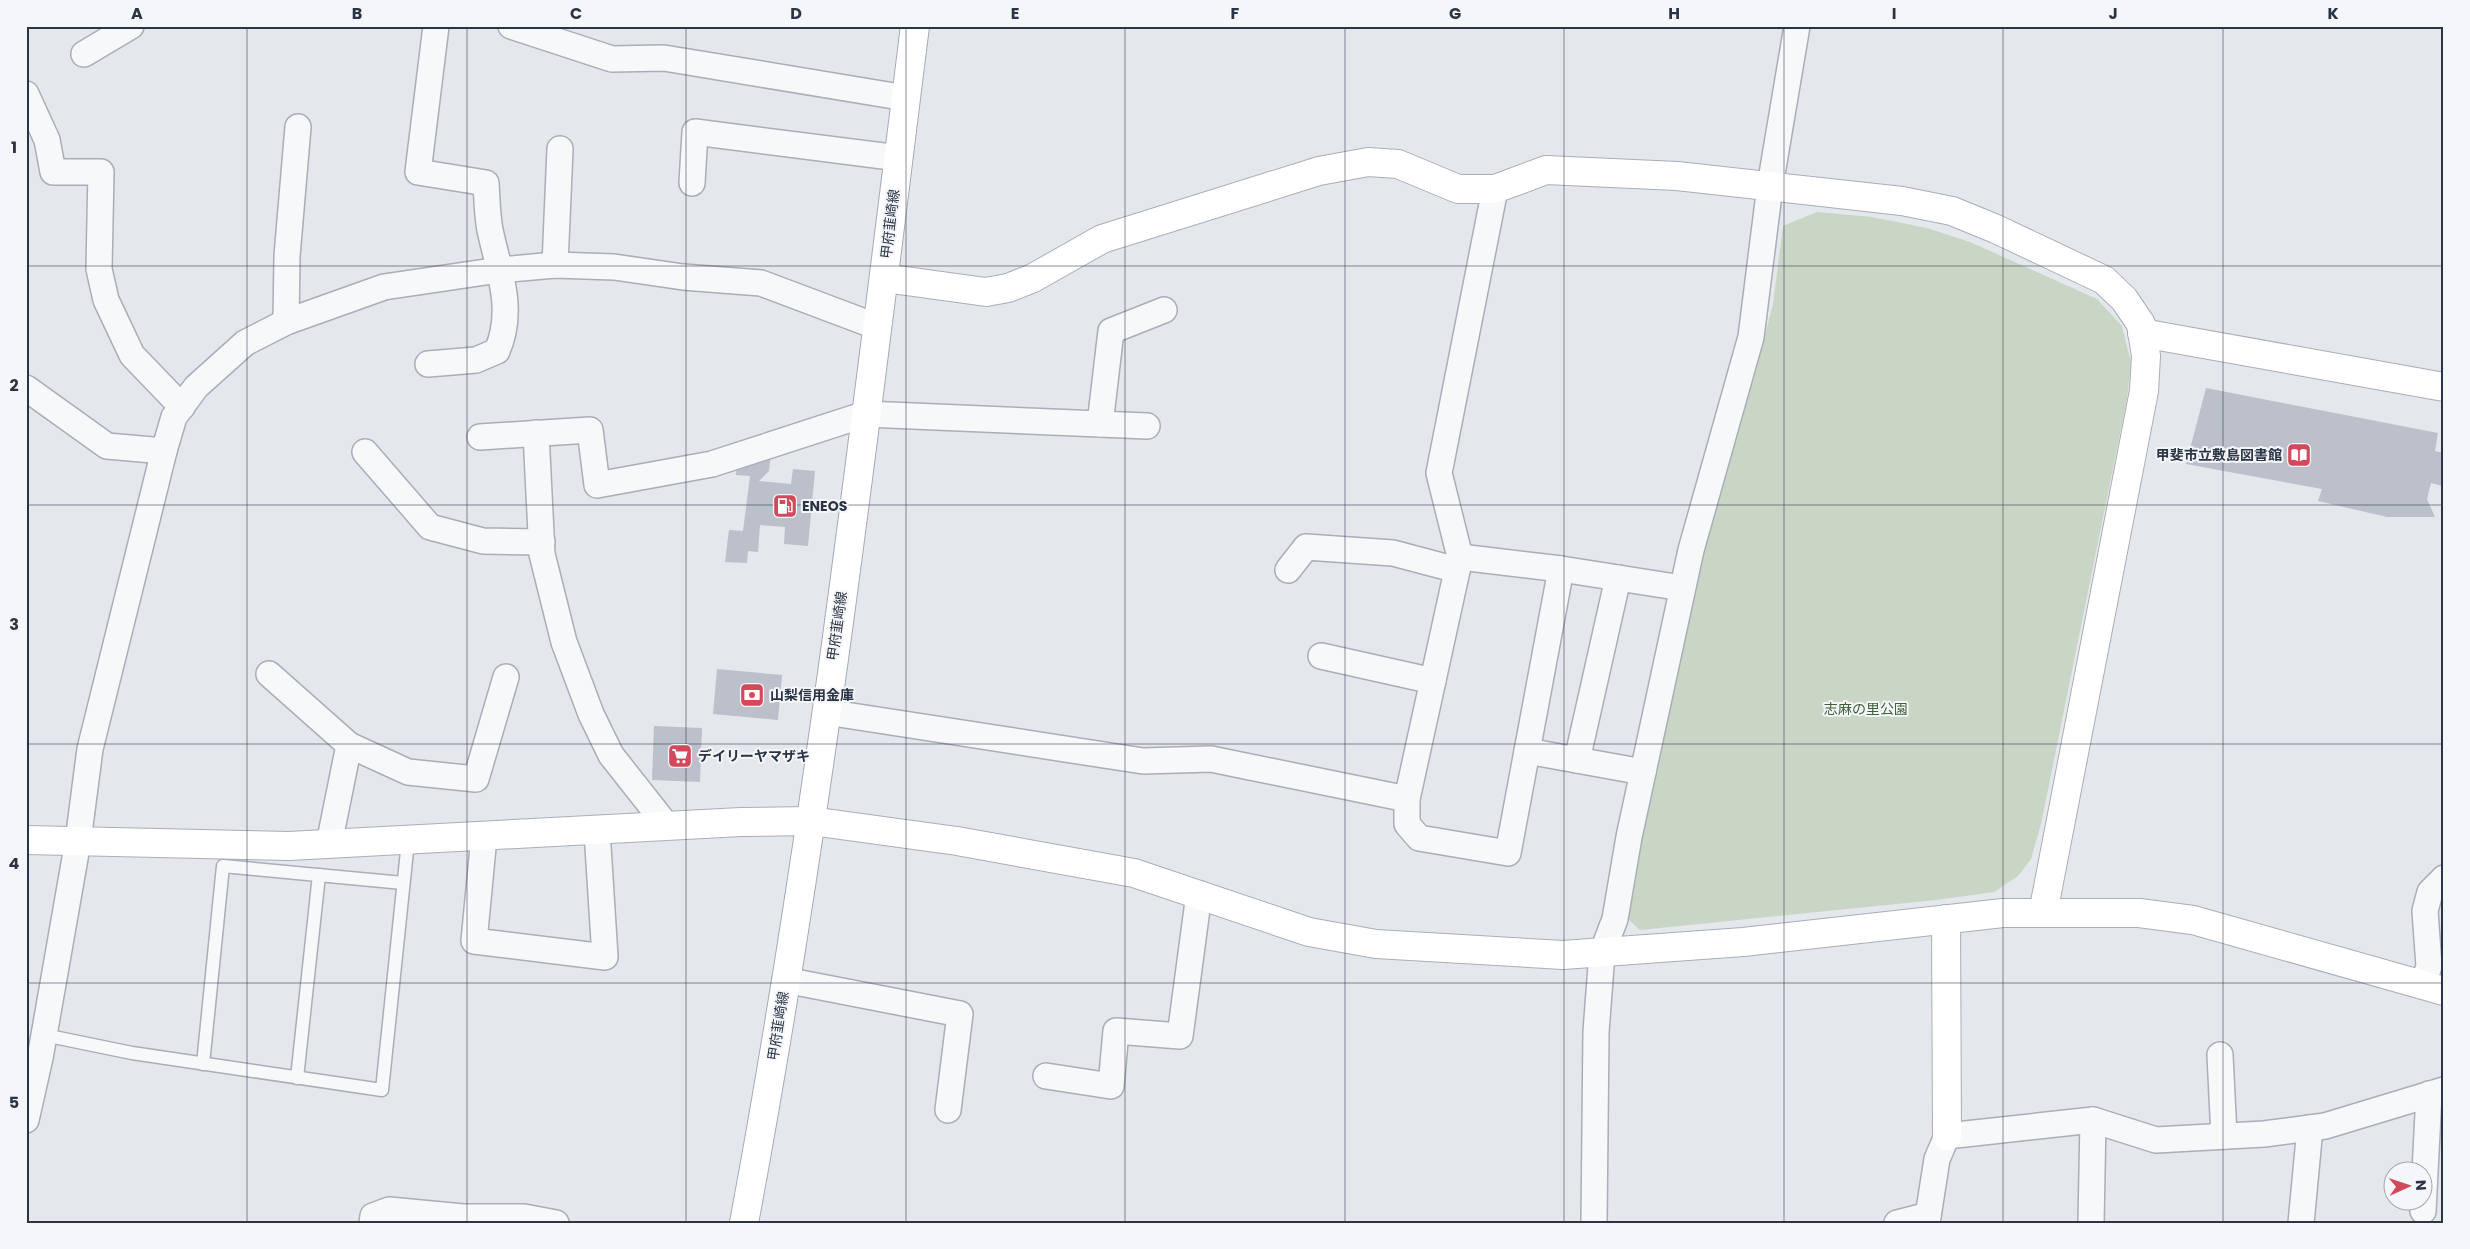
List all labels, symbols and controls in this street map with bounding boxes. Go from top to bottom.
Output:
text: A [131,2,143,25]
text: B [352,2,362,25]
text: C [570,2,582,25]
text: D [790,2,802,25]
text: E [1011,2,1019,25]
text: F [1231,2,1240,25]
text: G [1449,2,1461,25]
text: H [1668,2,1680,25]
text: I [1892,2,1896,25]
text: J [2108,2,2118,25]
text: K [2327,2,2339,25]
text: 1 [11,136,17,159]
street label: 甲府韮崎線 [876,188,904,260]
text: 2 [9,374,19,397]
library icon: 甲斐市立敷島図書館 [2286,442,2312,468]
place label: 甲斐市立敷島図書館 [2156,445,2282,465]
fuel station icon: ENEOS [772,493,798,519]
place label: ENEOS [802,496,848,516]
street label: 甲府韮崎線 [822,590,852,662]
text: 3 [9,613,19,636]
bank icon: 山梨信用金庫 [739,682,765,708]
place label: 山梨信用金庫 [770,685,854,705]
park label: 志麻の里公園 [1824,699,1908,719]
supermarket icon: デイリーヤマザキ [667,743,693,769]
place label: デイリーヤマザキ [698,746,810,766]
text: 4 [9,852,20,875]
street label: 甲府韮崎線 [763,990,793,1062]
text: 5 [9,1091,19,1114]
north arrow [2382,1162,2432,1212]
text: N [2411,1180,2431,1191]

